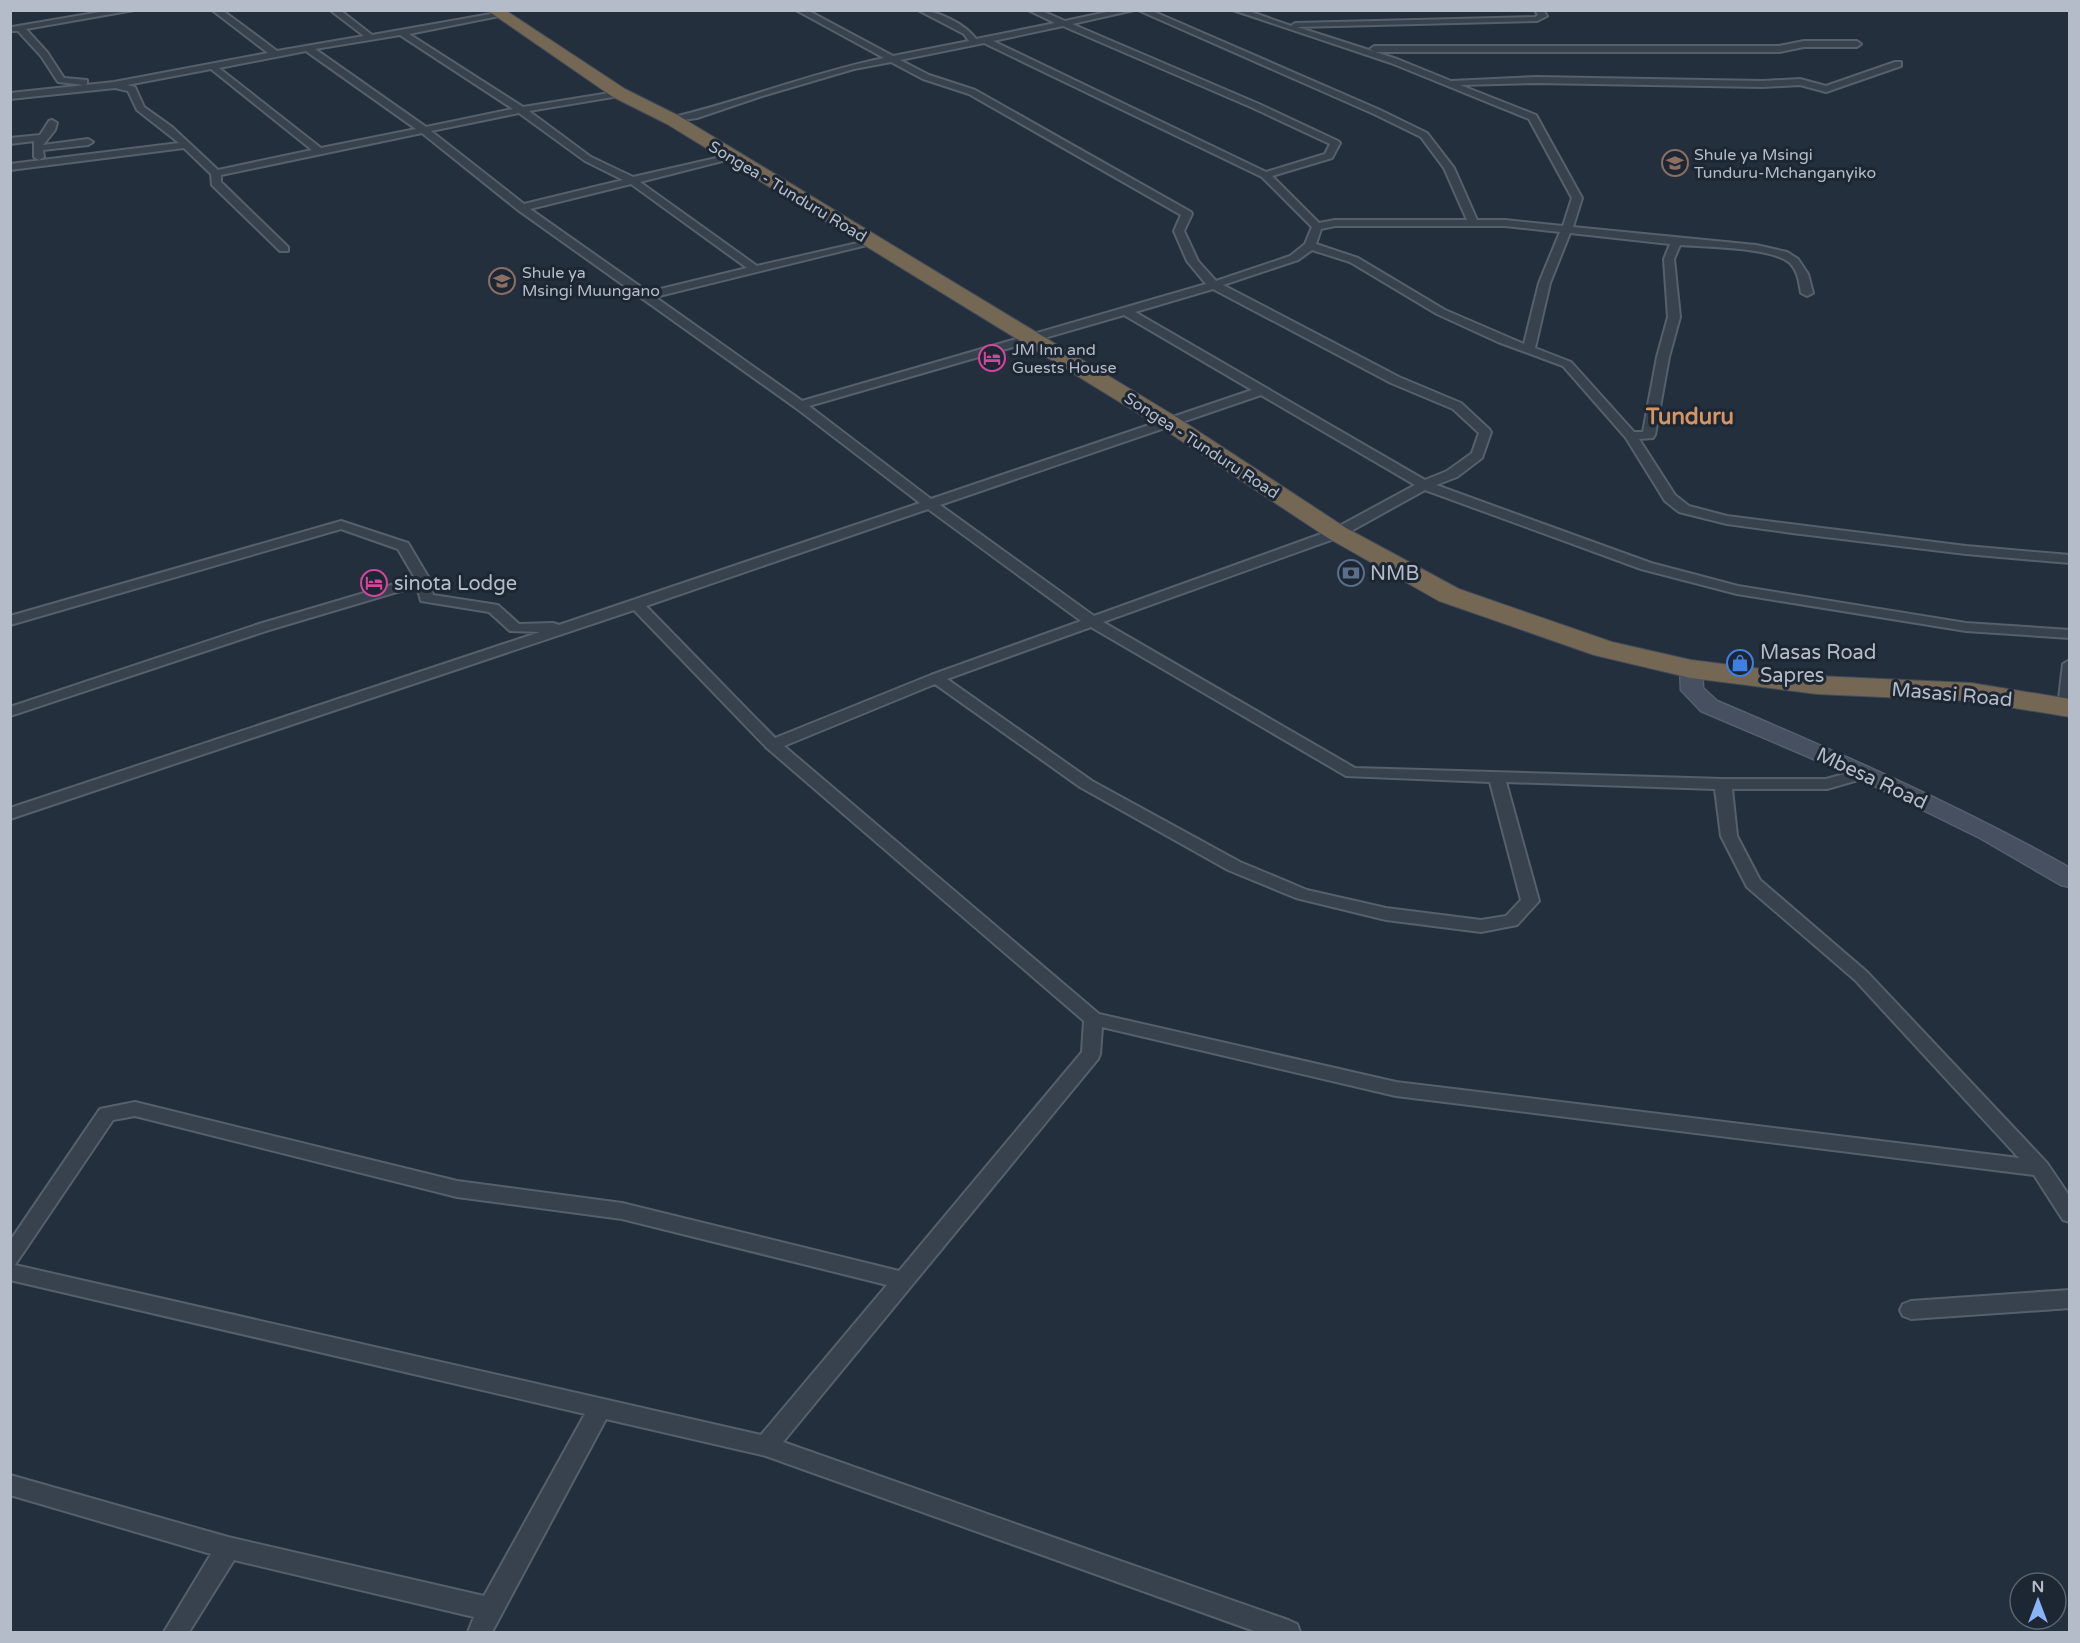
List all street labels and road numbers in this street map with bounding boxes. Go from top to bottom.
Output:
street label: Songea - Tunduru Road [705,137,870,247]
street label: Songea - Tunduru Road [1120,388,1283,503]
street label: Masasi Road [1890,678,2013,712]
street label: Mbesa Road [1812,743,1931,815]

